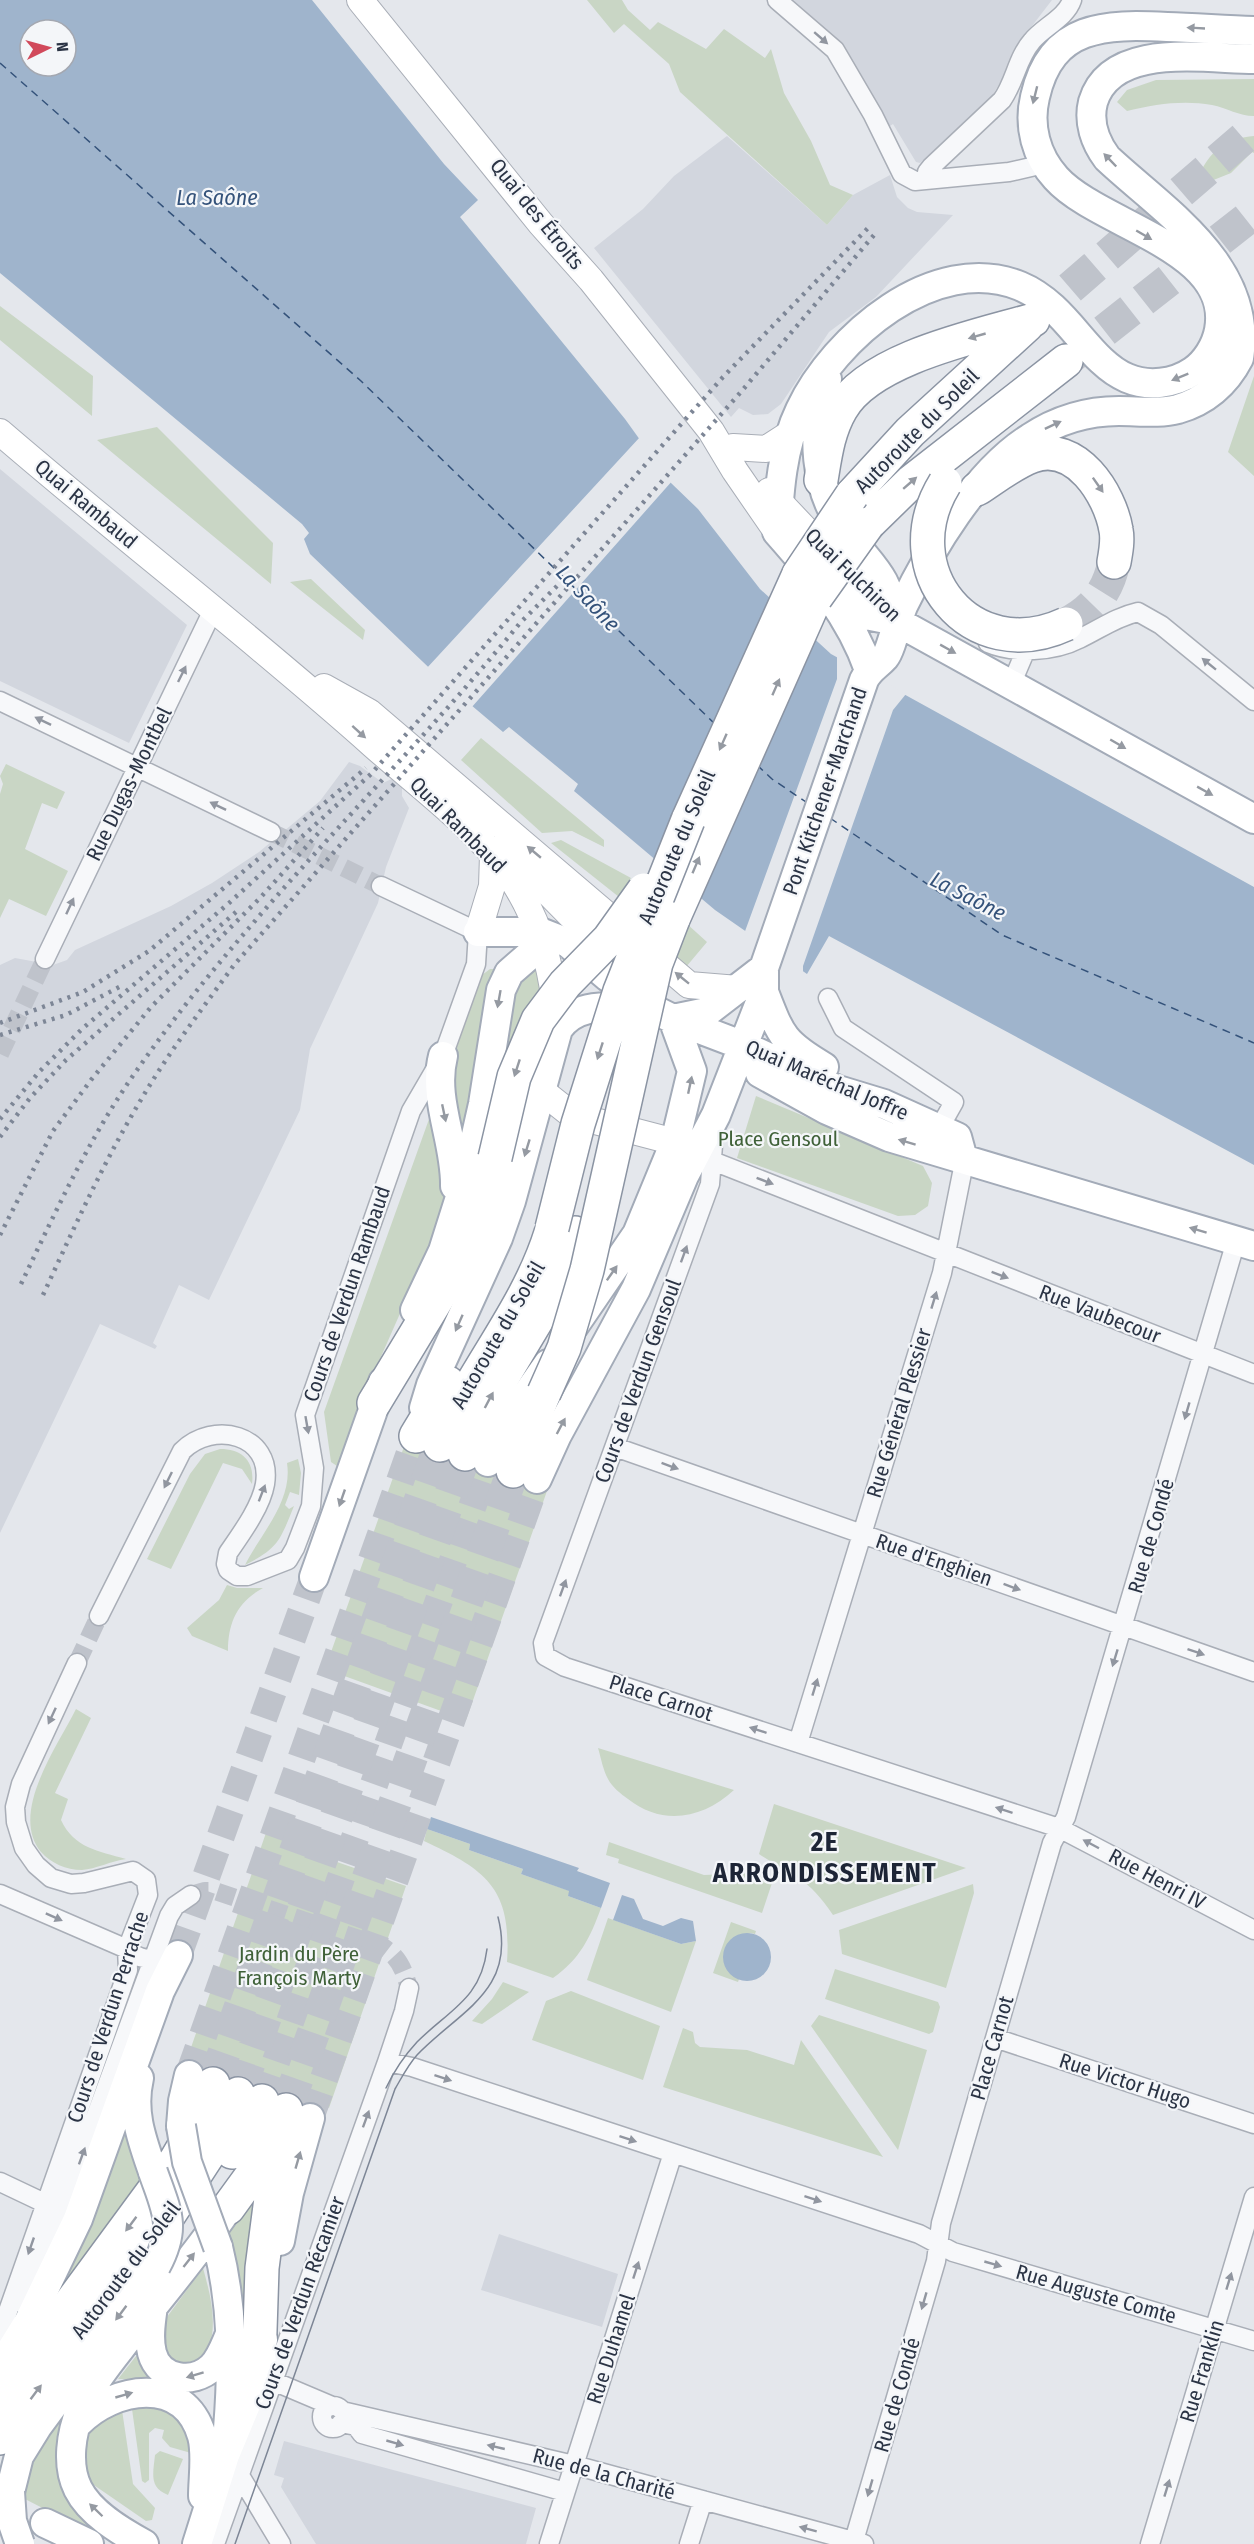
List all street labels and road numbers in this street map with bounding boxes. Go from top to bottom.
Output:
street label: Quai des Étroits [484,153,590,275]
street label: Autoroute du Soleil [849,363,985,499]
street label: Quai Rambaud [29,454,143,554]
street label: Quai Fulchiron [799,523,907,627]
street label: Pont Kitchener-Marchand [777,684,873,898]
street label: Rue Dugas-Montbel [80,702,178,865]
street label: Autoroute du Soleil [633,765,721,928]
street label: Quai Rambaud [404,771,512,879]
street label: Quai Maréchal Joffre [742,1034,912,1126]
street label: Cours de Verdun Rambaud [298,1183,396,1405]
street label: Autoroute du Soleil [445,1256,551,1413]
street label: Cours de Verdun Gensoul [589,1275,687,1487]
street label: Rue Vaubecour [1035,1279,1165,1349]
street label: Rue Général Plessier [861,1324,937,1501]
street label: Rue de Condé [1122,1476,1180,1596]
street label: Rue d'Enghien [872,1528,996,1592]
street label: Place Carnot [606,1669,716,1727]
street label: Rue Henri IV [1104,1843,1210,1915]
street label: Cours de Verdun Perrache [62,1908,154,2126]
street label: Place Carnot [965,1993,1019,2103]
street label: Rue Victor Hugo [1056,2047,1194,2115]
street label: Cours de Verdun Récamier [249,2192,351,2413]
street label: Autoroute du Soleil [66,2196,186,2344]
street label: Rue Auguste Comte [1013,2259,1179,2329]
street label: Rue Duhamel [581,2290,641,2407]
street label: Rue Franklin [1174,2317,1230,2425]
street label: Rue de Condé [868,2335,926,2455]
street label: Rue de la Charité [530,2443,678,2505]

